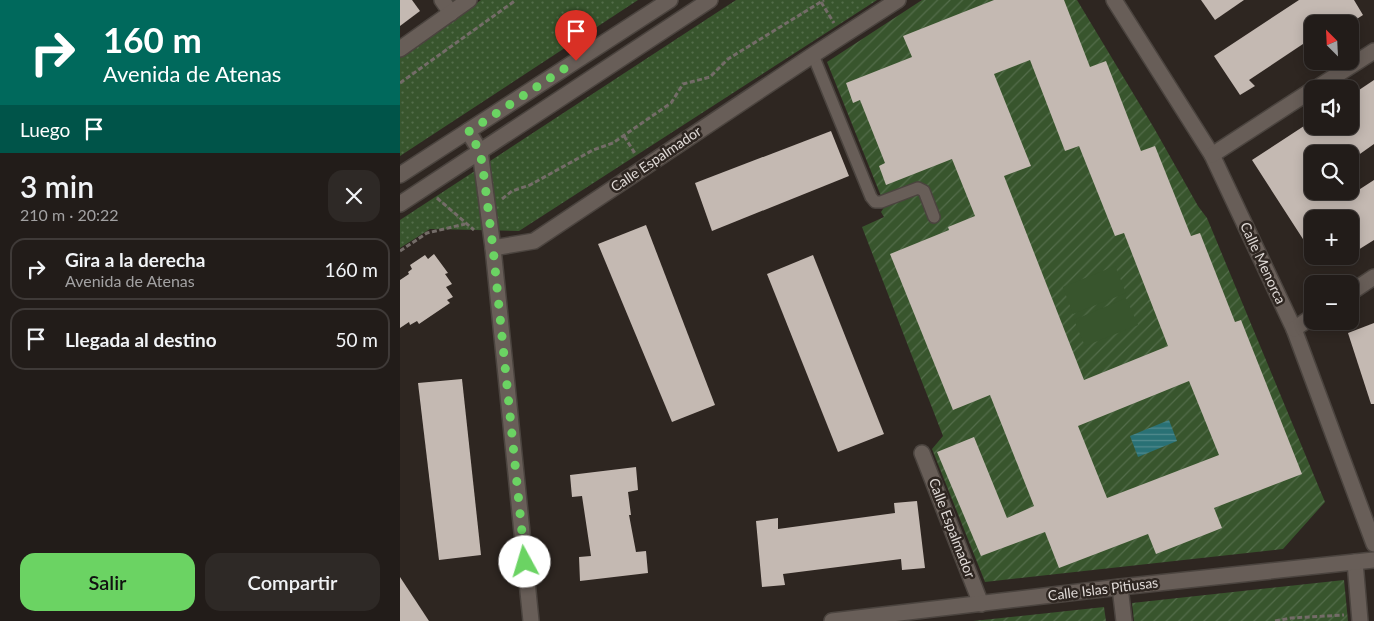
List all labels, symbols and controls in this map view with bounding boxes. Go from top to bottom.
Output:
pin [555,10,597,61]
north arrow [1304,15,1359,70]
map controls [1304,15,1359,330]
icon: arrive [562,17,590,45]
text: 160 m [103,18,202,60]
icon: right [20,20,85,85]
text: Avenida de Atenas [103,60,281,87]
button: sound [1304,80,1359,135]
icon: arrive [80,115,108,143]
text: Luego [20,118,70,141]
street label: Calle Espalmador [607,122,704,195]
button: search [1304,145,1359,200]
text: 3 min [20,168,94,204]
button: close [328,170,380,222]
text: 210 m · 20:22 [20,205,119,224]
button: + [1304,210,1359,265]
street label: Calle Menorca [1237,219,1290,306]
text: Gira a la derecha [65,248,205,271]
icon: right [22,255,50,283]
text: 160 m [324,258,378,281]
text: Avenida de Atenas [65,271,195,290]
button: − [1304,275,1359,330]
icon: arrive [22,325,50,353]
text: Llegada al destino [65,328,217,351]
text: 50 m [335,328,378,351]
street label: Calle Espalmador [926,476,979,580]
position arrow [498,535,550,587]
button: Salir [20,553,195,611]
button: Compartir [205,553,380,611]
street label: Calle Islas Pitiusas [1047,573,1159,604]

